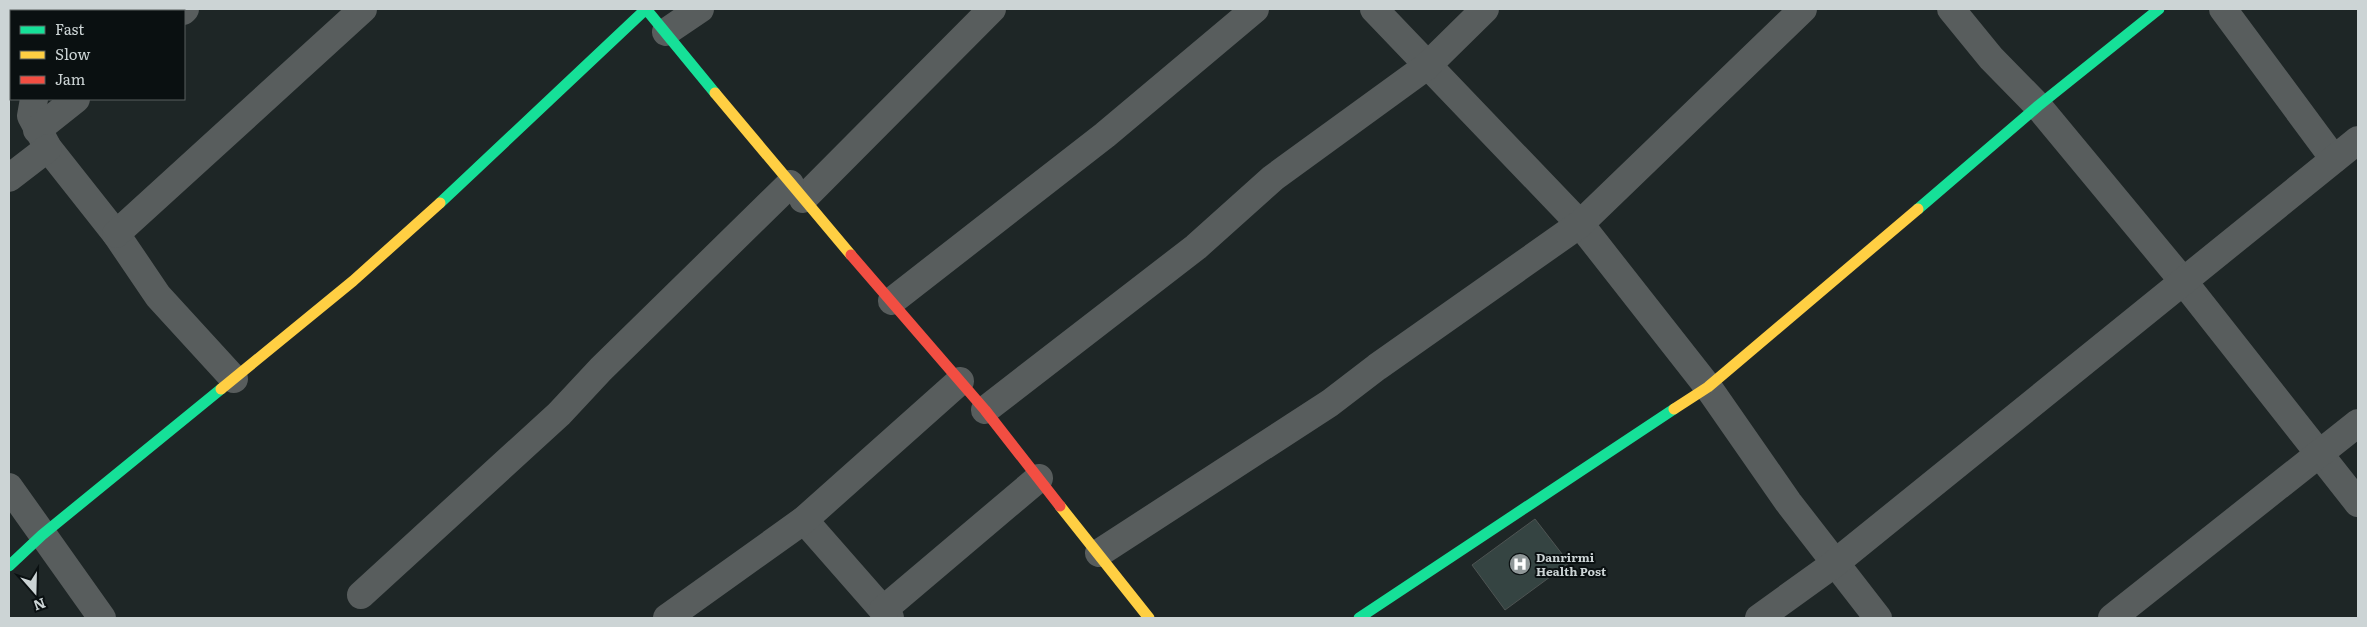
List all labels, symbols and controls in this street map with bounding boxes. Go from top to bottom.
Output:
legend [10,10,185,100]
text: Fast [55,17,84,40]
text: Slow [55,42,90,65]
text: Jam [55,67,86,90]
place label: Danrirmi Health Post [1536,548,1607,580]
hospital icon: Danrirmi Health Post [1508,552,1532,576]
north arrow [10,567,60,617]
text: N [31,594,49,617]

